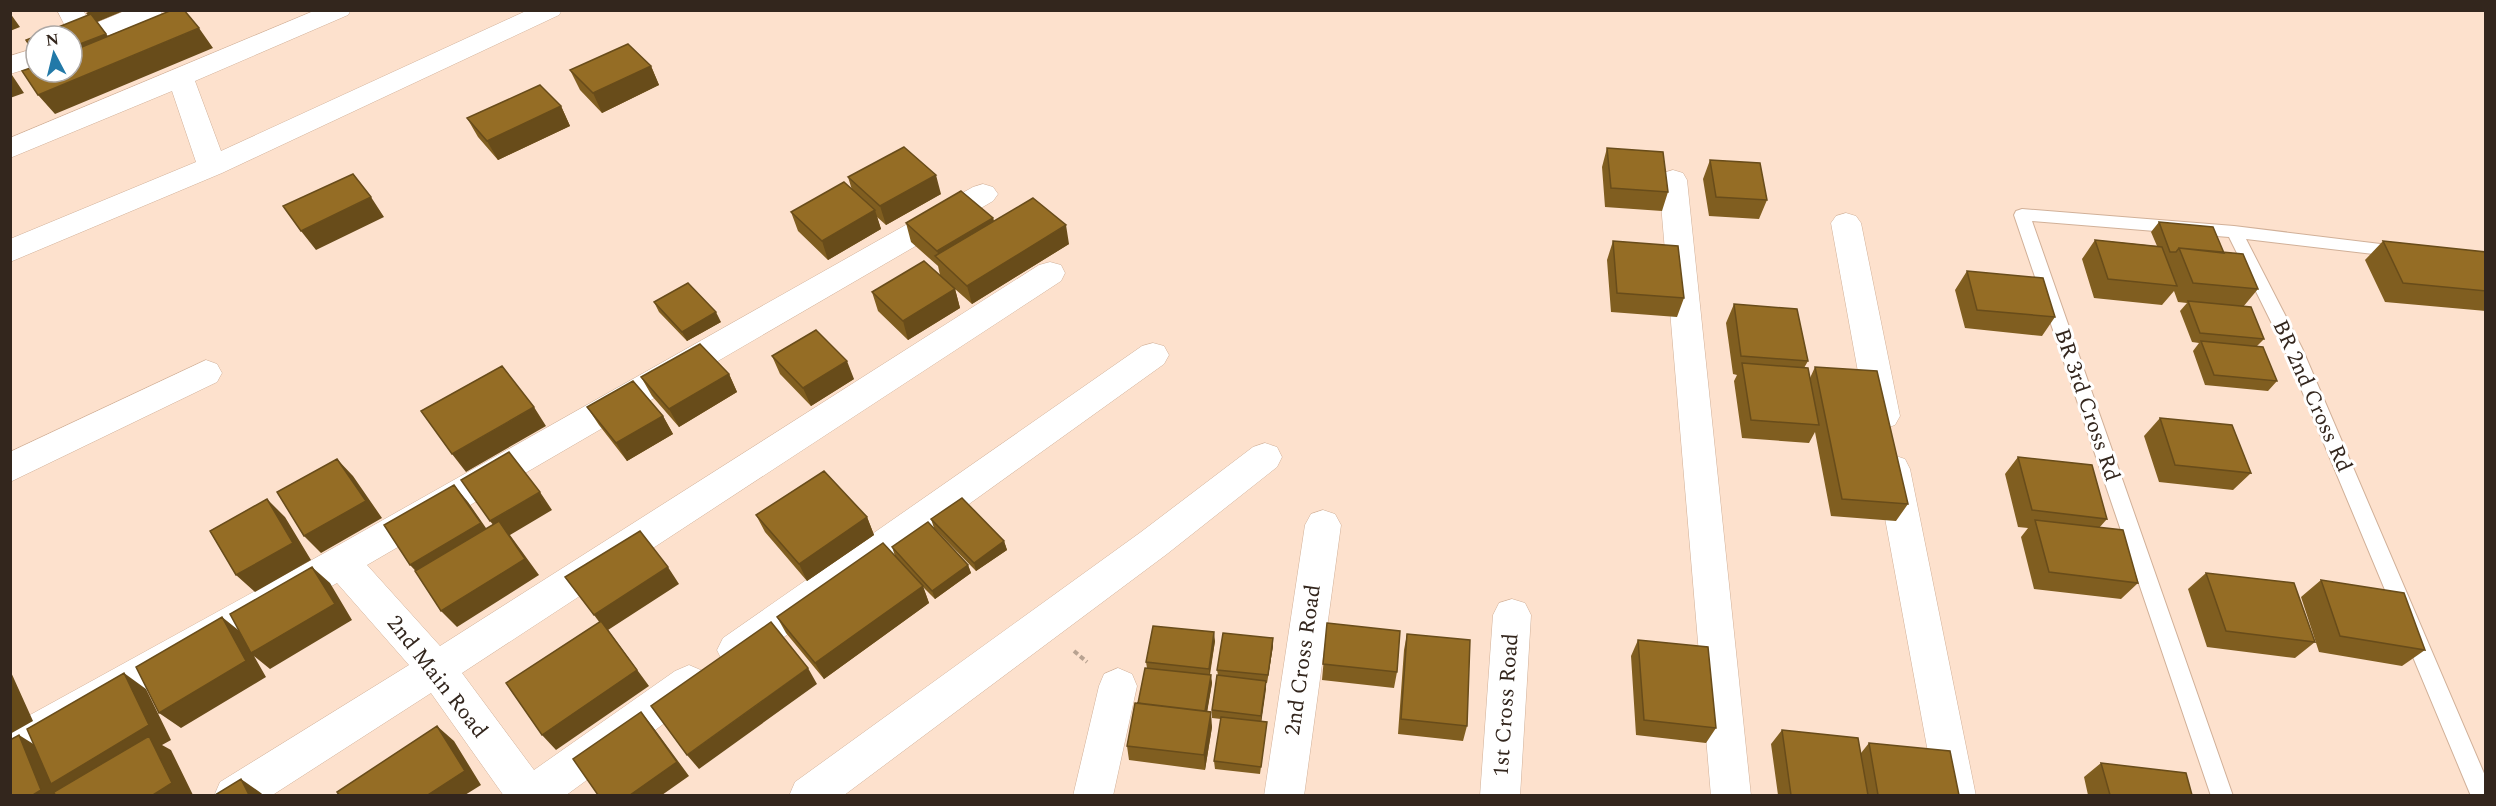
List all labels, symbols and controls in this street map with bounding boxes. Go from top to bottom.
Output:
north arrow [24,24,84,84]
text: N [44,27,60,53]
street label: BR 2nd Cross Rd [2264,314,2360,478]
street label: BR 3rd Cross Rd [2045,324,2129,486]
street label: 2nd Cross Road [1276,582,1330,738]
street label: 2nd Main Road [378,608,496,746]
street label: 1st Cross Road [1485,632,1527,778]

